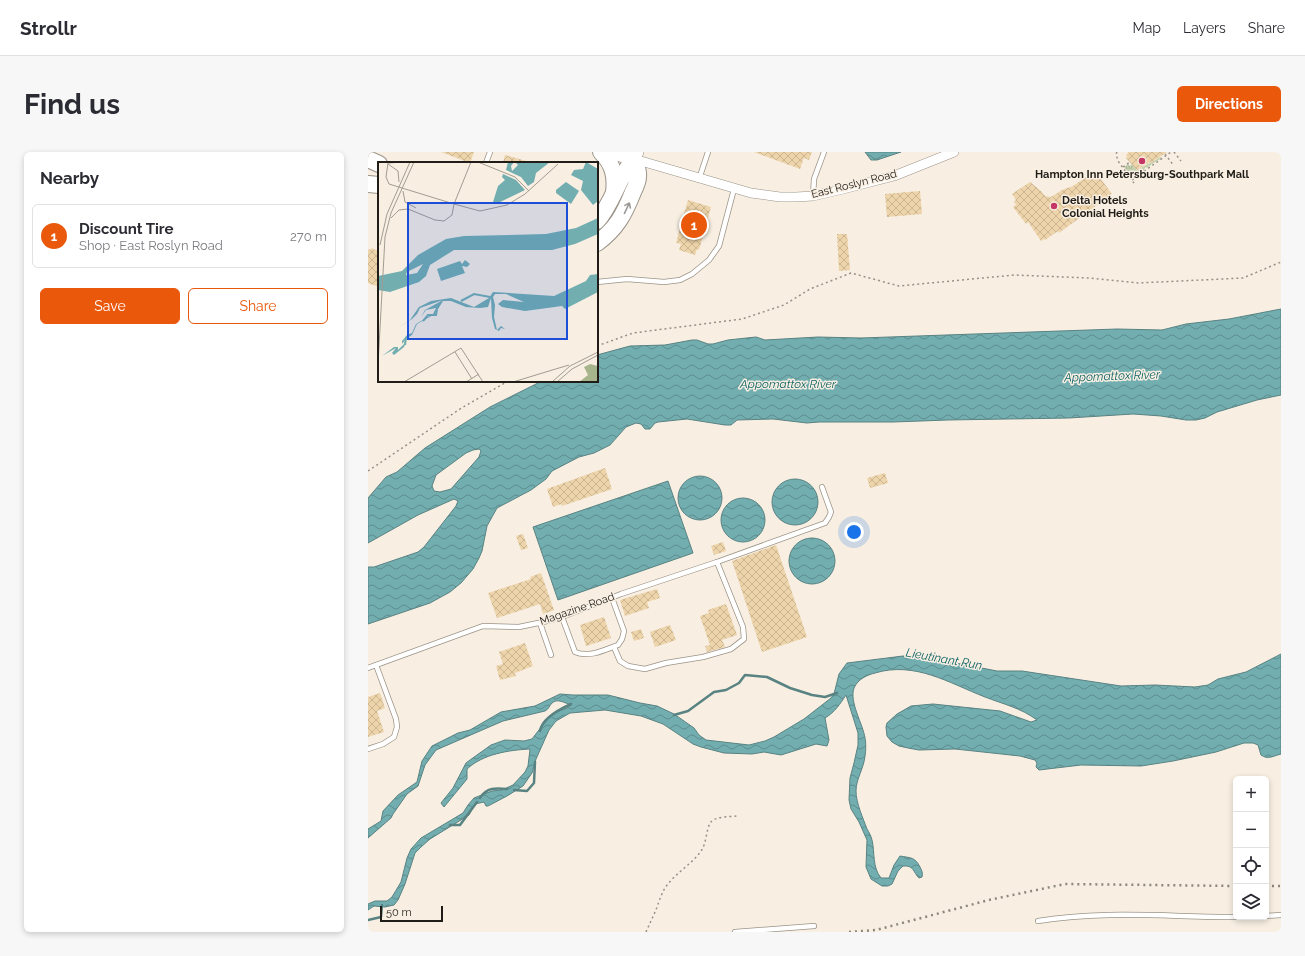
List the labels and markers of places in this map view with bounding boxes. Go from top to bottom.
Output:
marker: Hampton Inn Petersburg-Southpark Mall [1137,156,1147,166]
place label: Hampton Inn Petersburg-Southpark Mall [1035,168,1250,181]
place label: Delta Hotels Colonial Heights [1062,194,1149,220]
marker: Delta Hotels Colonial Heights [1049,201,1059,211]
pin: 1 [681,210,707,240]

